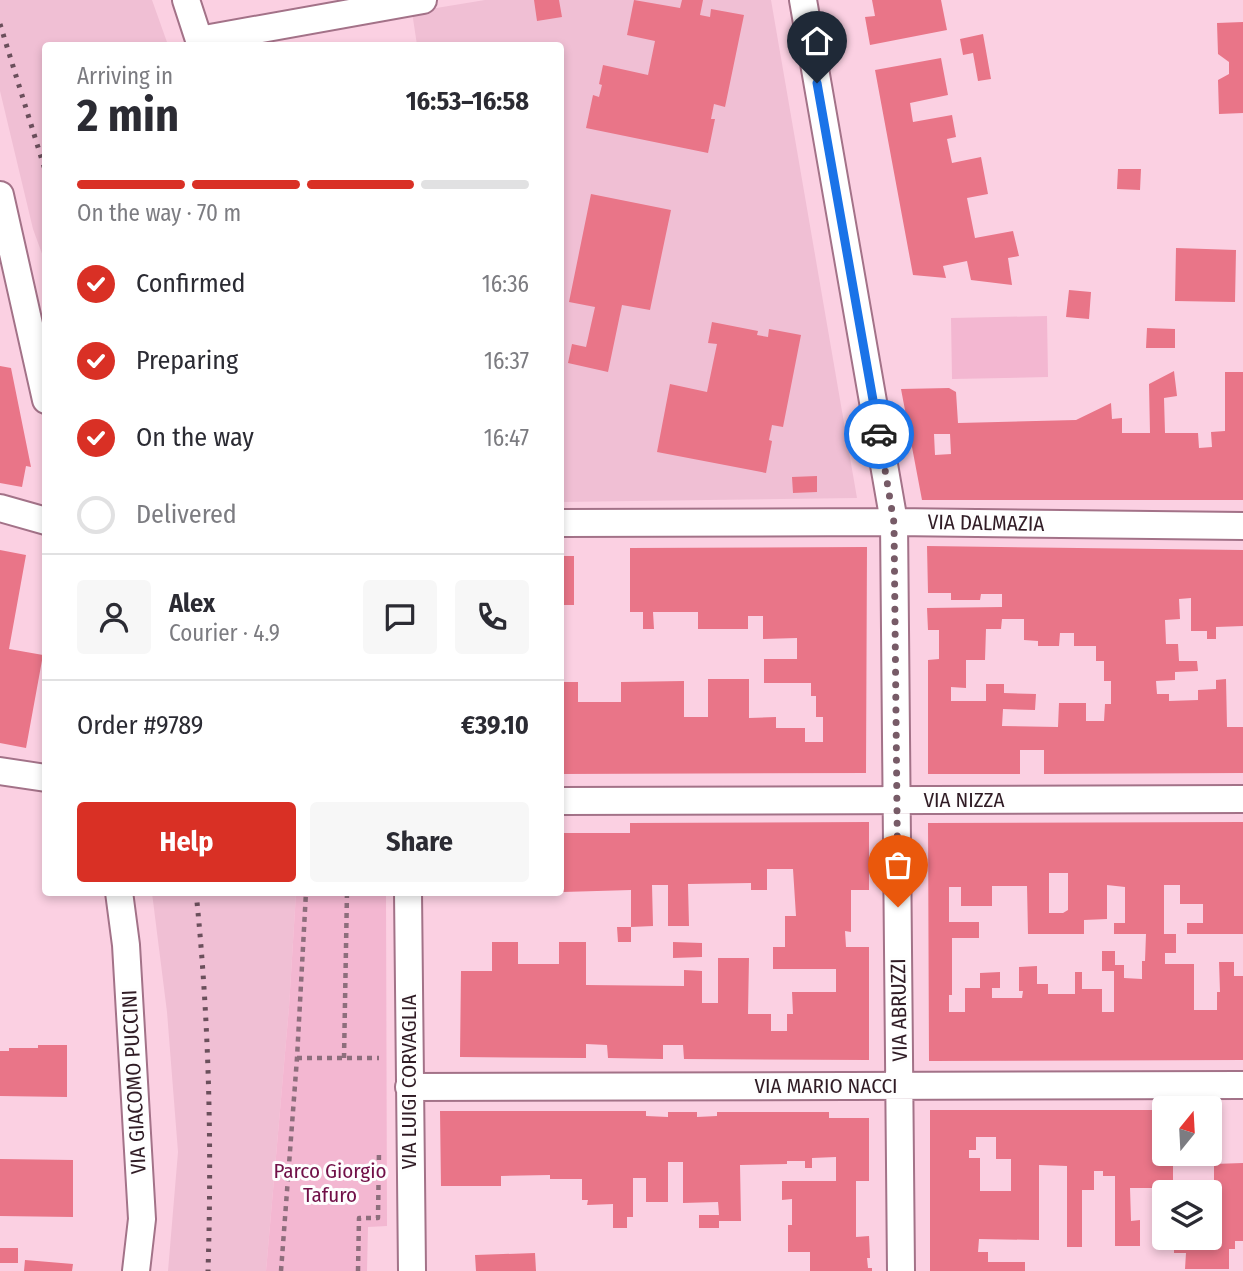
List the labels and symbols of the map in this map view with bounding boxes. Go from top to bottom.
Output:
pin [787,11,847,83]
courier [844,399,914,469]
street label: VIA DALMAZIA [927,509,1045,537]
street label: VIA NIZZA [923,787,1005,813]
pin [868,835,928,907]
street label: VIA ABRUZZI [885,958,913,1062]
street label: VIA GIACOMO PUCCINI [116,989,152,1175]
street label: VIA LUIGI CORVAGLIA [396,994,422,1170]
street label: VIA MARIO NACCI [754,1073,898,1099]
north arrow [1152,1096,1222,1166]
park label: Parco Giorgio Tafuro [273,1158,387,1208]

